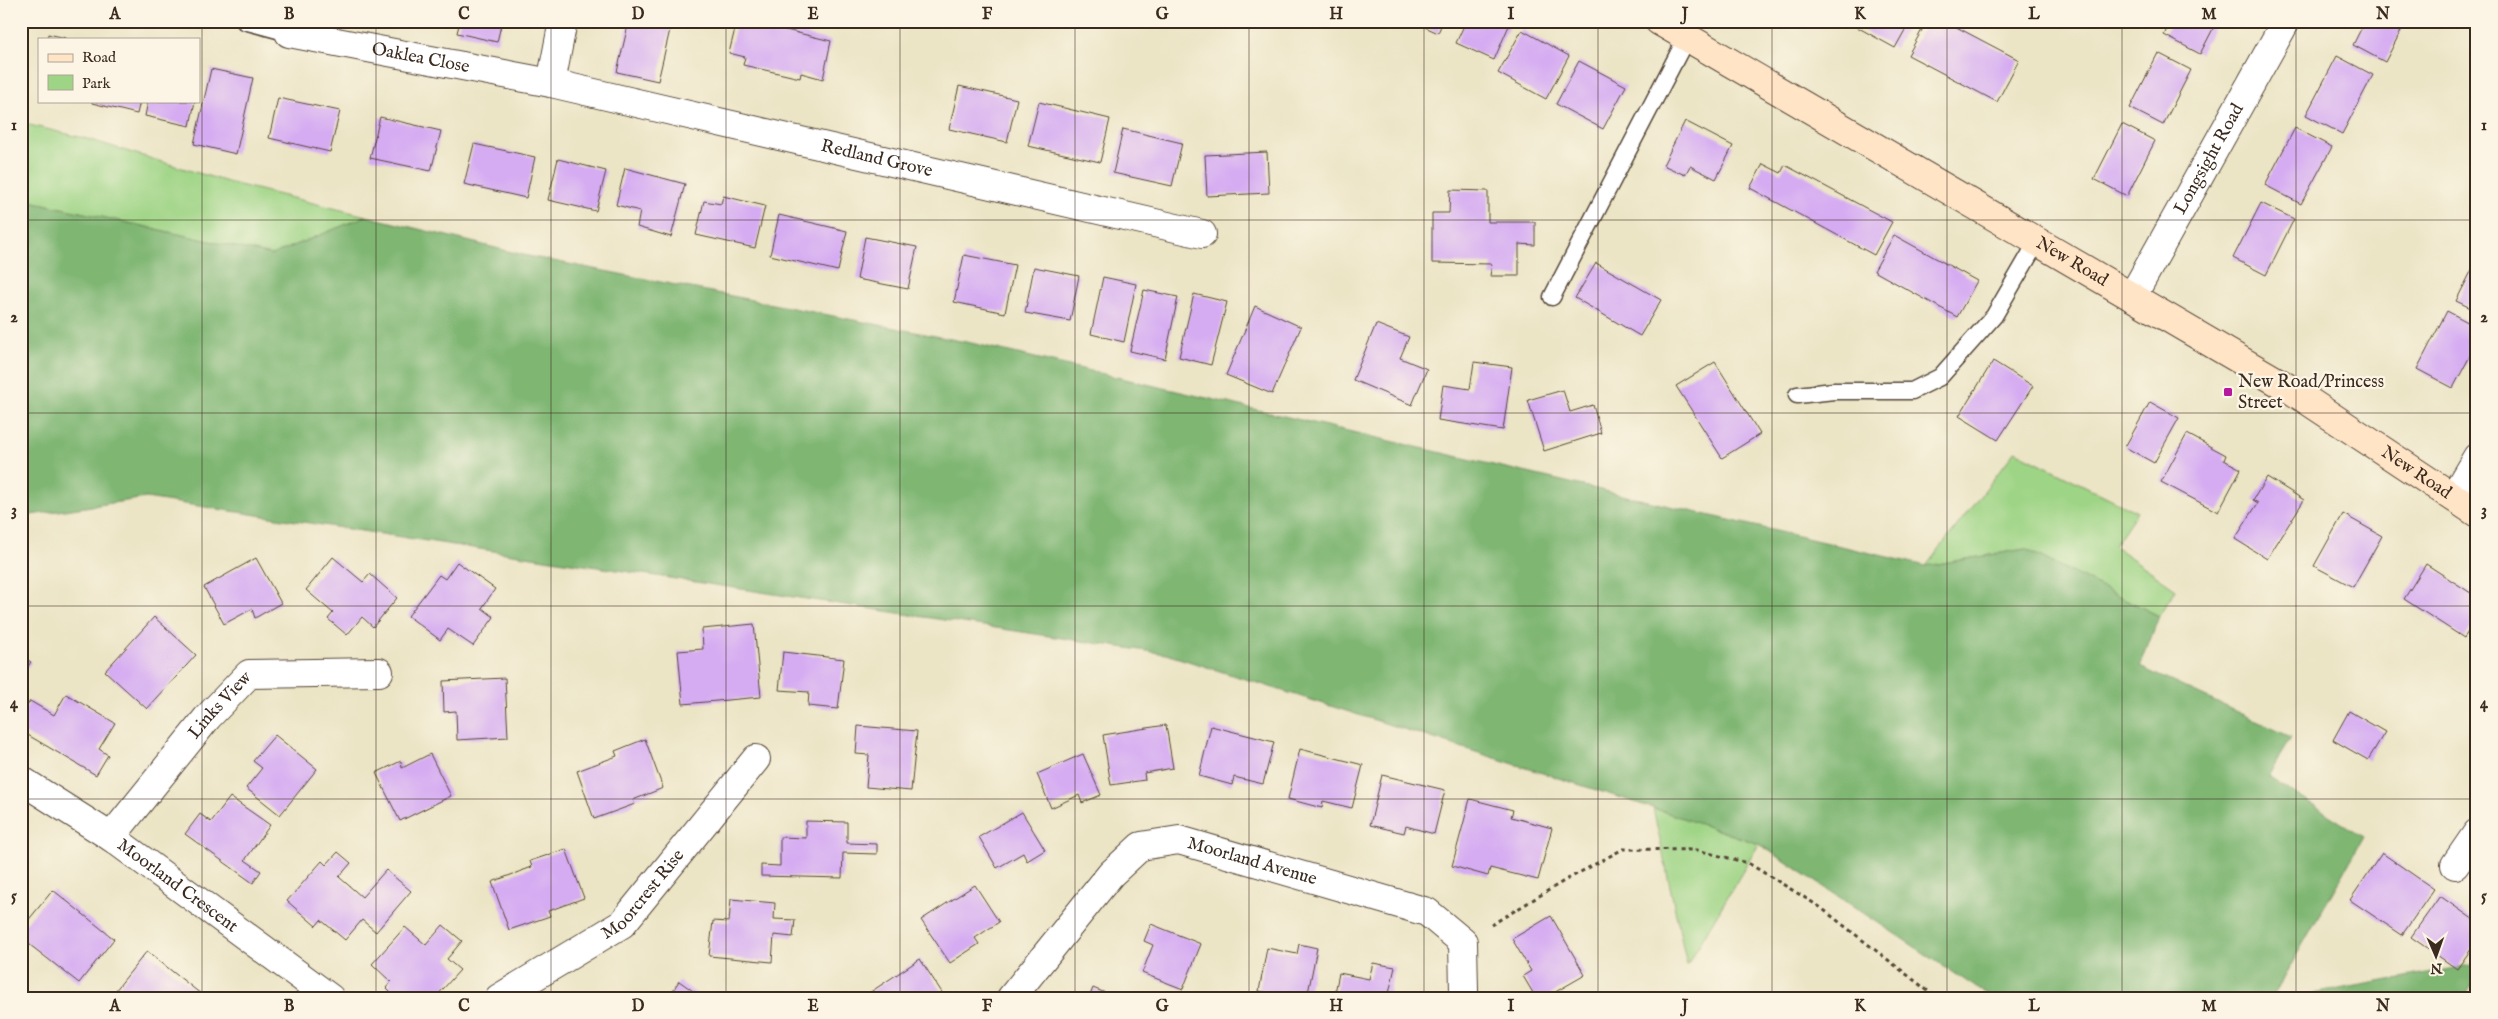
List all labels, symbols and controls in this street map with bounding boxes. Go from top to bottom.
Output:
text: A [109,5,122,25]
text: B [284,5,295,25]
text: C [458,5,470,25]
text: D [632,5,645,25]
text: E [807,5,819,25]
text: F [982,5,993,25]
text: G [1156,5,1169,25]
text: H [1329,5,1343,25]
text: I [1508,5,1515,25]
text: J [1680,5,1689,25]
text: K [1854,5,1867,25]
text: L [2028,5,2040,25]
text: M [2201,5,2217,25]
text: N [2375,5,2390,25]
legend [38,38,200,102]
street label: Oaklea Close [370,38,471,79]
text: Road [82,48,117,67]
text: Park [82,74,112,93]
street label: Longsight Road [2169,99,2249,218]
text: 1 [11,116,17,136]
text: 1 [2481,116,2487,136]
street label: Redland Grove [819,134,935,183]
street label: New Road [2032,232,2113,292]
text: 2 [10,308,18,328]
text: 2 [2480,308,2488,328]
place label: New Road/Princess Street [2238,371,2384,415]
marker: New Road/Princess Street [2222,386,2234,398]
street label: New Road [2377,441,2456,505]
text: 3 [11,501,17,521]
text: 3 [2481,501,2487,521]
street label: Links View [183,666,258,744]
text: 4 [10,694,19,714]
text: 4 [2480,694,2489,714]
street label: Moorland Avenue [1185,832,1320,891]
street label: Moorland Crescent [112,834,242,938]
street label: Moorcrest Rise [597,845,689,945]
text: 5 [11,887,17,907]
text: 5 [2481,887,2487,907]
north arrow [2410,932,2460,982]
text: N [2430,959,2444,977]
text: A [109,997,122,1017]
text: B [284,997,295,1017]
text: C [458,997,470,1017]
text: D [632,997,645,1017]
text: E [807,997,819,1017]
text: F [982,997,993,1017]
text: G [1156,997,1169,1017]
text: H [1329,997,1343,1017]
text: I [1508,997,1515,1017]
text: J [1680,997,1689,1017]
text: K [1854,997,1867,1017]
text: L [2028,997,2040,1017]
text: M [2201,997,2217,1017]
text: N [2375,997,2390,1017]

